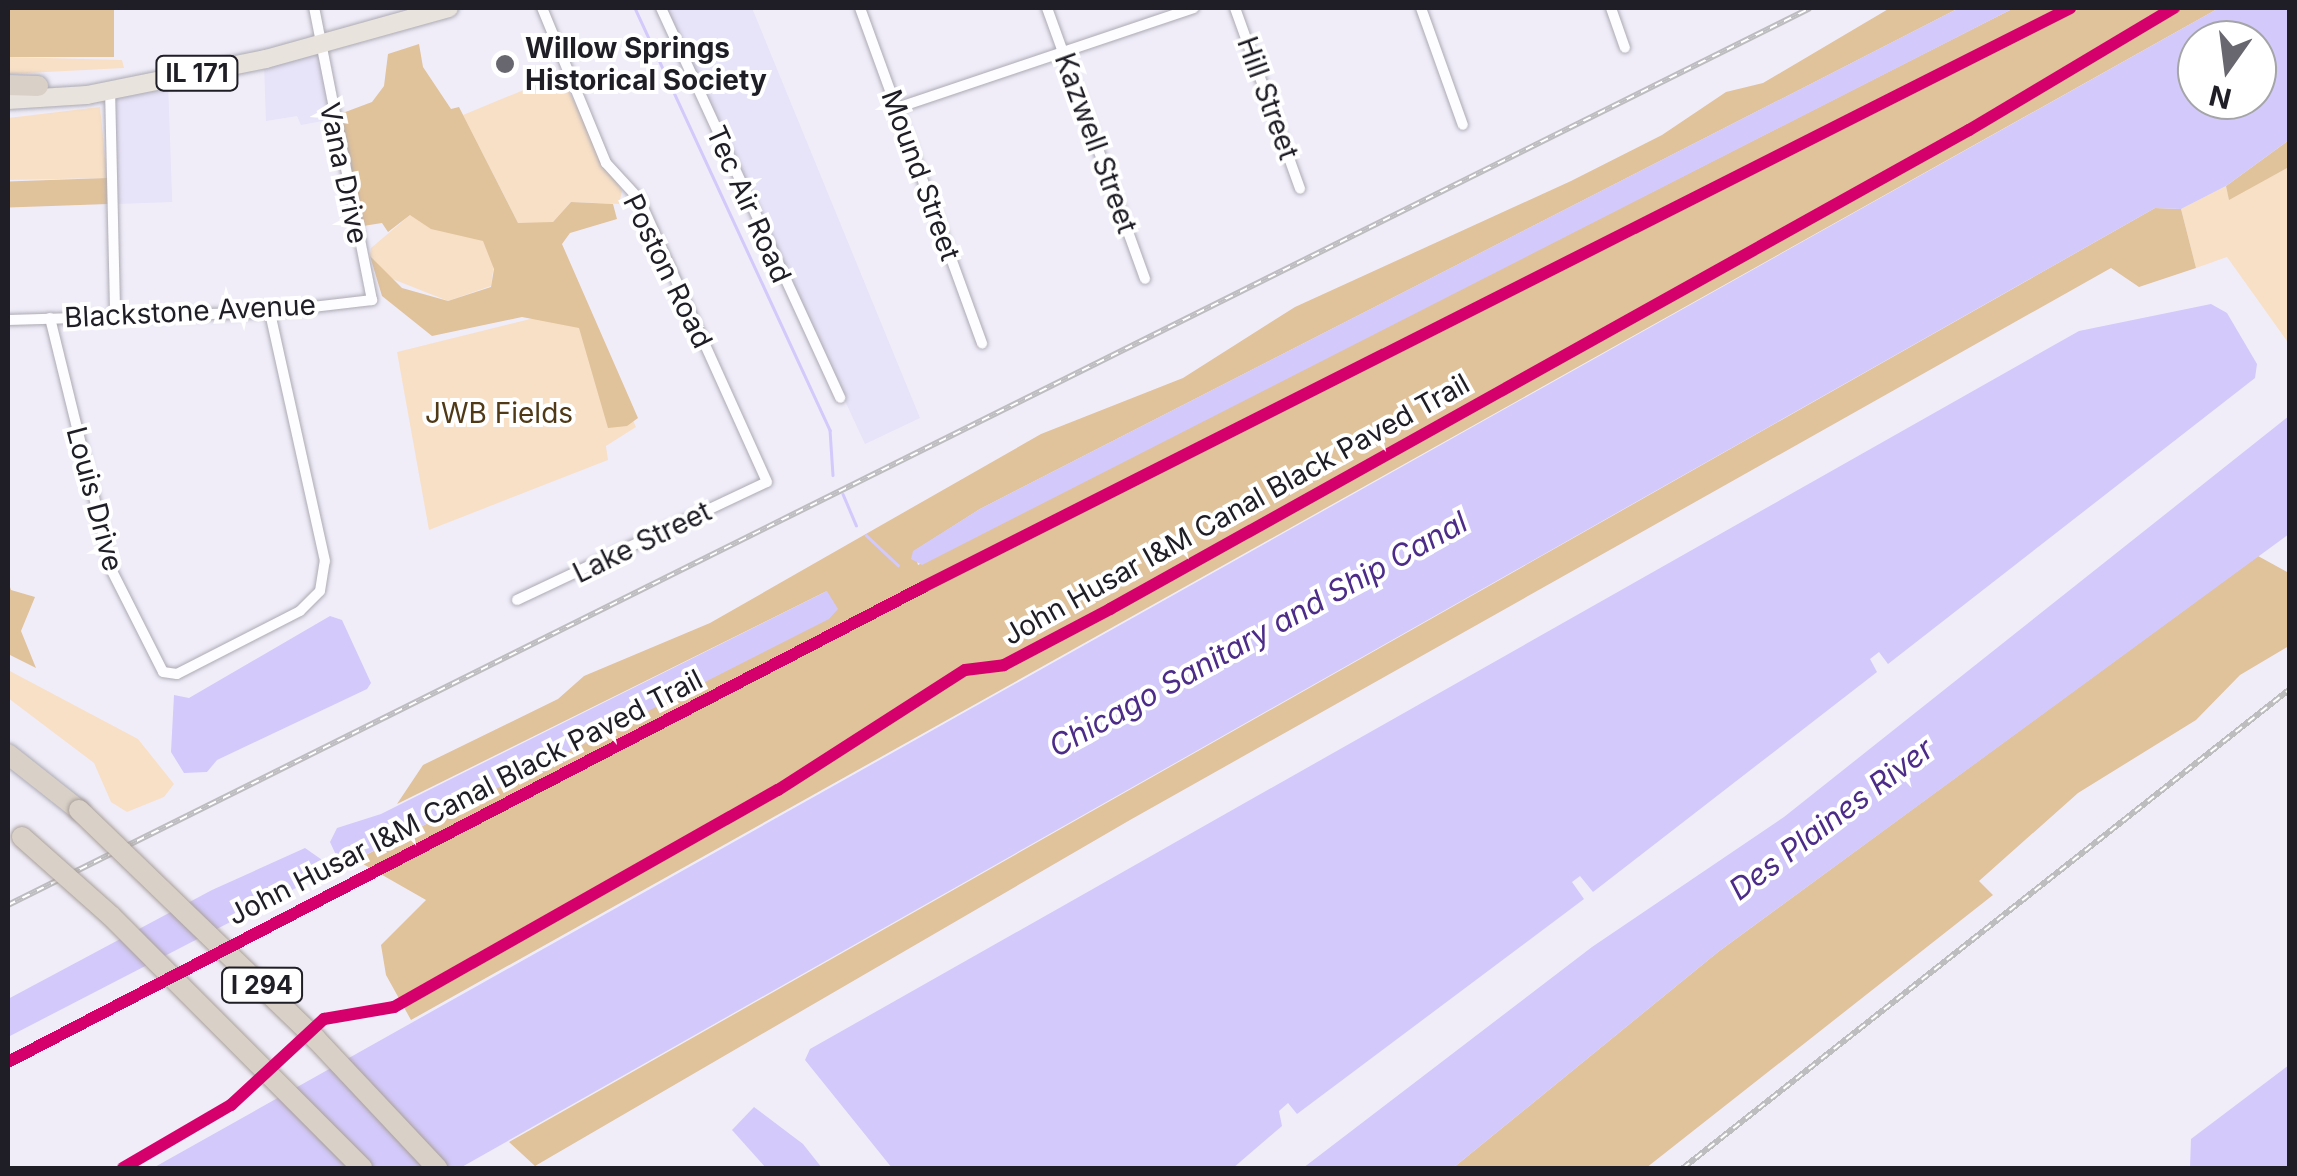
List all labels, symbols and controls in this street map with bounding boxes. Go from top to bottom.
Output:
north arrow [2177,20,2277,120]
place label: Willow Springs Historical Society [525,31,767,97]
street label: Hill Street [1230,32,1306,164]
street label: Kazwell Street [1048,48,1144,238]
road number: IL 171 [154,53,240,93]
marker: Willow Springs Historical Society [494,53,516,75]
text: N [2206,78,2235,116]
street label: Mound Street [875,85,967,265]
street label: Vana Drive [313,99,375,247]
street label: Tec Air Road [699,120,799,288]
street label: Poston Road [616,189,720,353]
street label: Blackstone Avenue [63,288,317,334]
street label: John Husar I&M Canal Black Paved Trail [997,366,1475,652]
park label: JWB Fields [425,396,573,430]
street label: Louis Drive [60,423,130,575]
street label: Lake Street [567,494,717,590]
water label: Chicago Sanitary and Ship Canal [1043,504,1473,764]
street label: John Husar I&M Canal Black Paved Trail [222,662,708,932]
water label: Des Plaines River [1722,731,1940,907]
road number: I 294 [220,965,304,1005]

